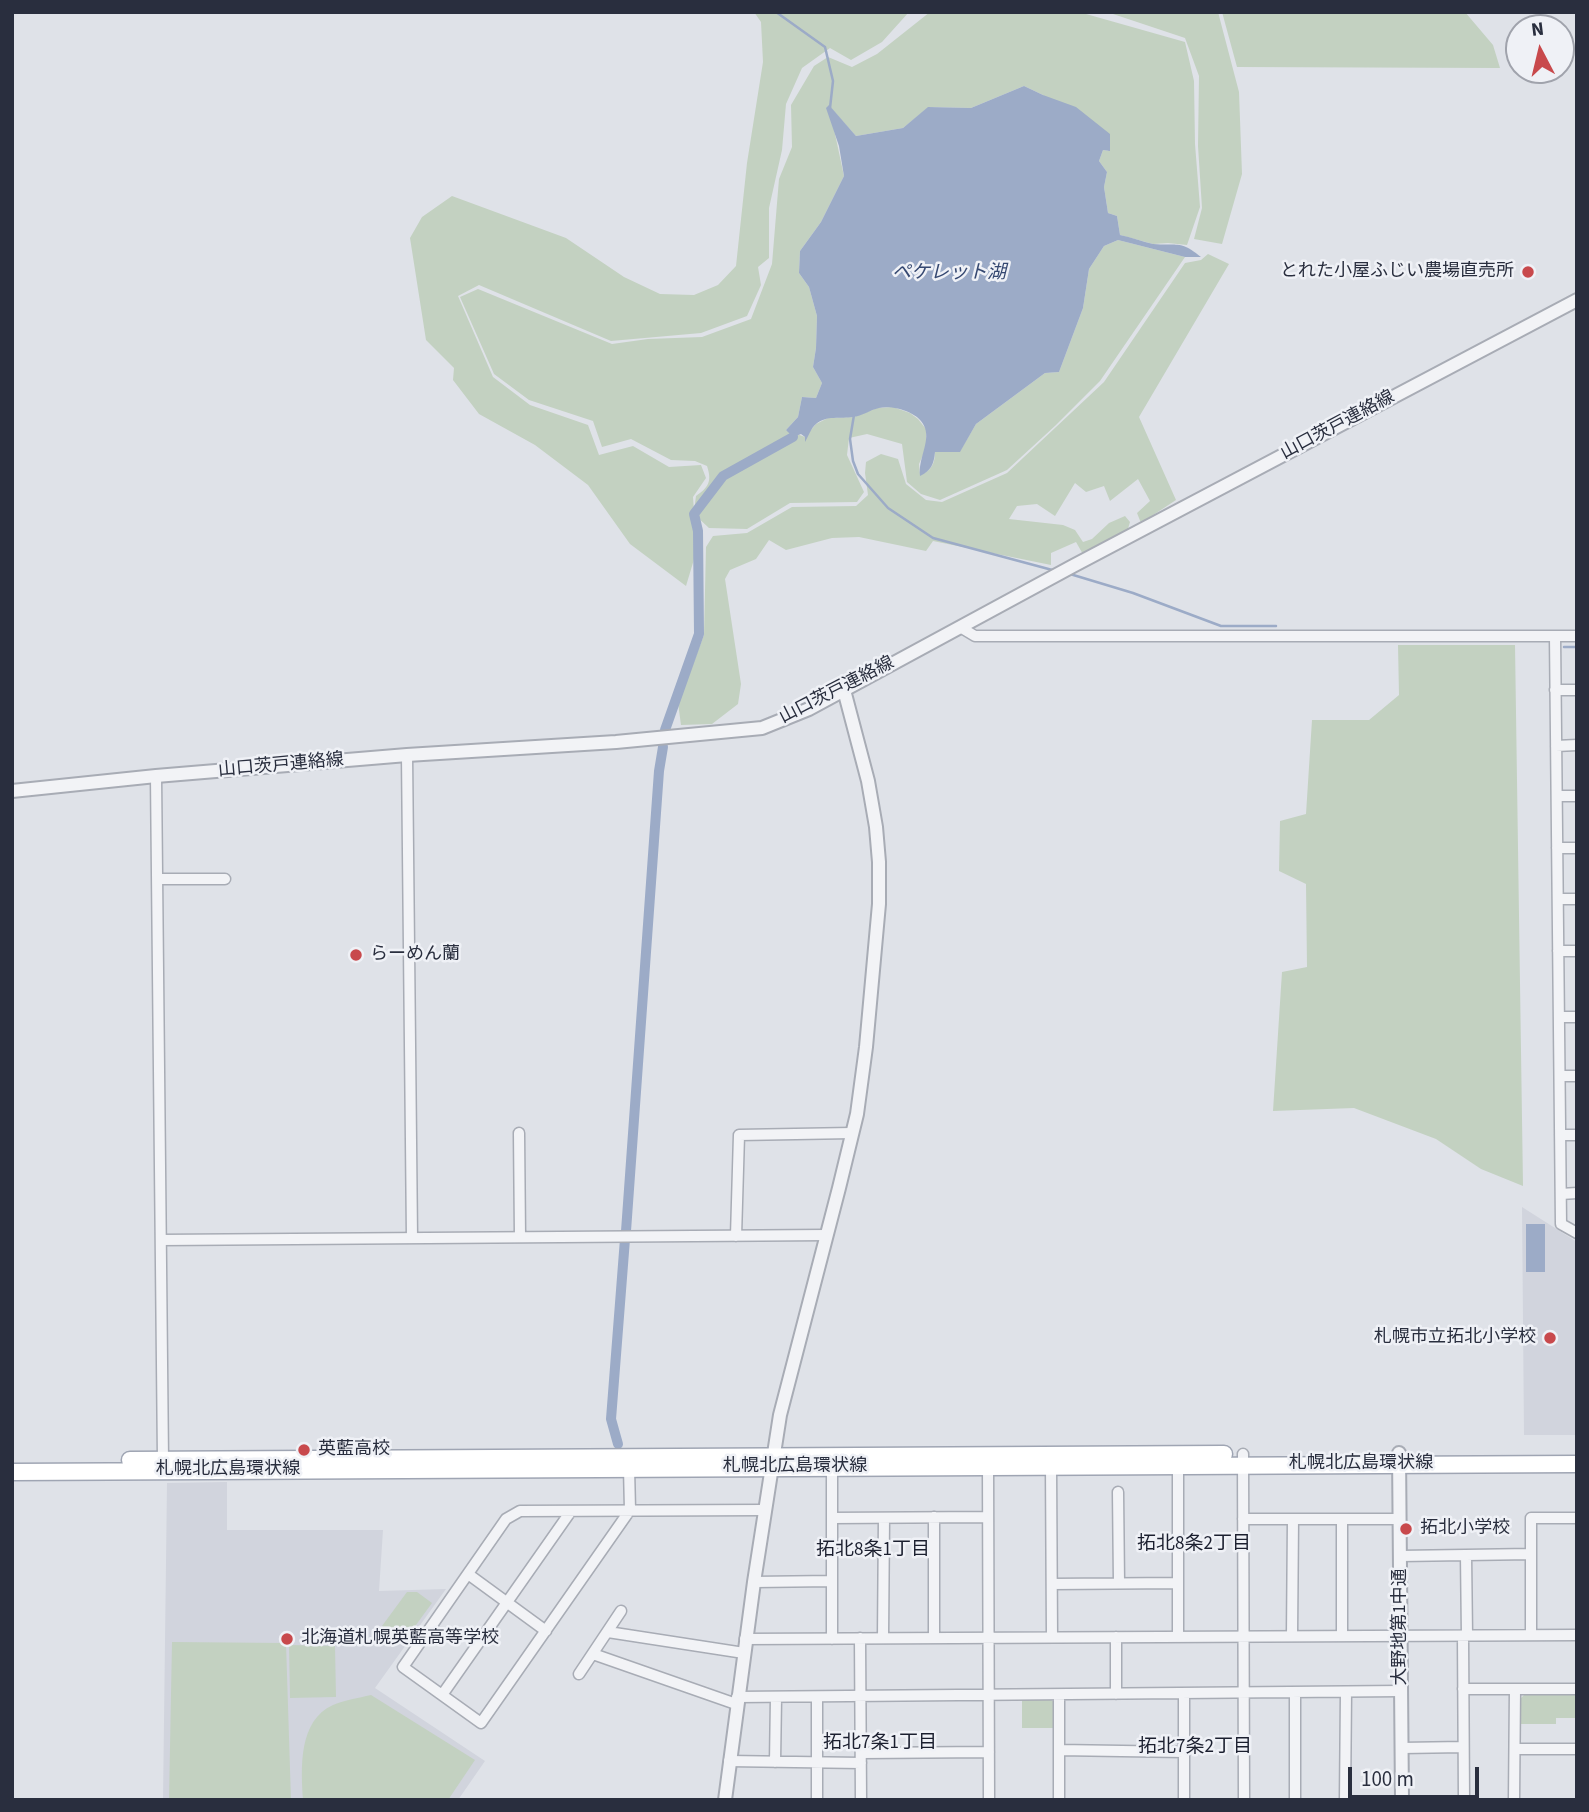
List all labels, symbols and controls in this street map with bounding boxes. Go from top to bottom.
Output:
north arrow [1505,14,1575,84]
text: N [1530,15,1546,44]
place label: とれた小屋ふじい農場直売所 [1280,261,1514,283]
water label: ペケレット湖 [892,263,1006,285]
marker: とれた小屋ふじい農場直売所 [1520,264,1536,280]
street label: 山口茨戸連絡線 [1277,387,1399,465]
street label: 山口茨戸連絡線 [776,653,898,729]
street label: 山口茨戸連絡線 [217,750,345,782]
place label: らーめん蘭 [370,944,460,966]
marker: らーめん蘭 [348,947,364,963]
place label: 札幌市立拓北小学校 [1374,1327,1536,1349]
marker: 札幌市立拓北小学校 [1542,1330,1558,1346]
place label: 英藍高校 [318,1439,390,1461]
marker: 英藍高校 [296,1442,312,1458]
street label: 札幌北広島環状線 [1289,1453,1433,1475]
street label: 札幌北広島環状線 [723,1456,867,1478]
street label: 札幌北広島環状線 [156,1459,300,1481]
place label: 拓北小学校 [1420,1518,1510,1540]
marker: 拓北小学校 [1398,1521,1414,1537]
district label: 拓北8条2丁目 [1137,1534,1251,1556]
district label: 拓北8条1丁目 [816,1540,930,1562]
street label: 大野地第1中通 [1390,1569,1412,1685]
place label: 北海道札幌英藍高等学校 [301,1628,499,1650]
marker: 北海道札幌英藍高等学校 [279,1631,295,1647]
district label: 拓北7条1丁目 [823,1733,937,1755]
district label: 拓北7条2丁目 [1138,1737,1252,1759]
scale bar [1351,1752,1482,1796]
text: 100 m [1361,1764,1414,1794]

